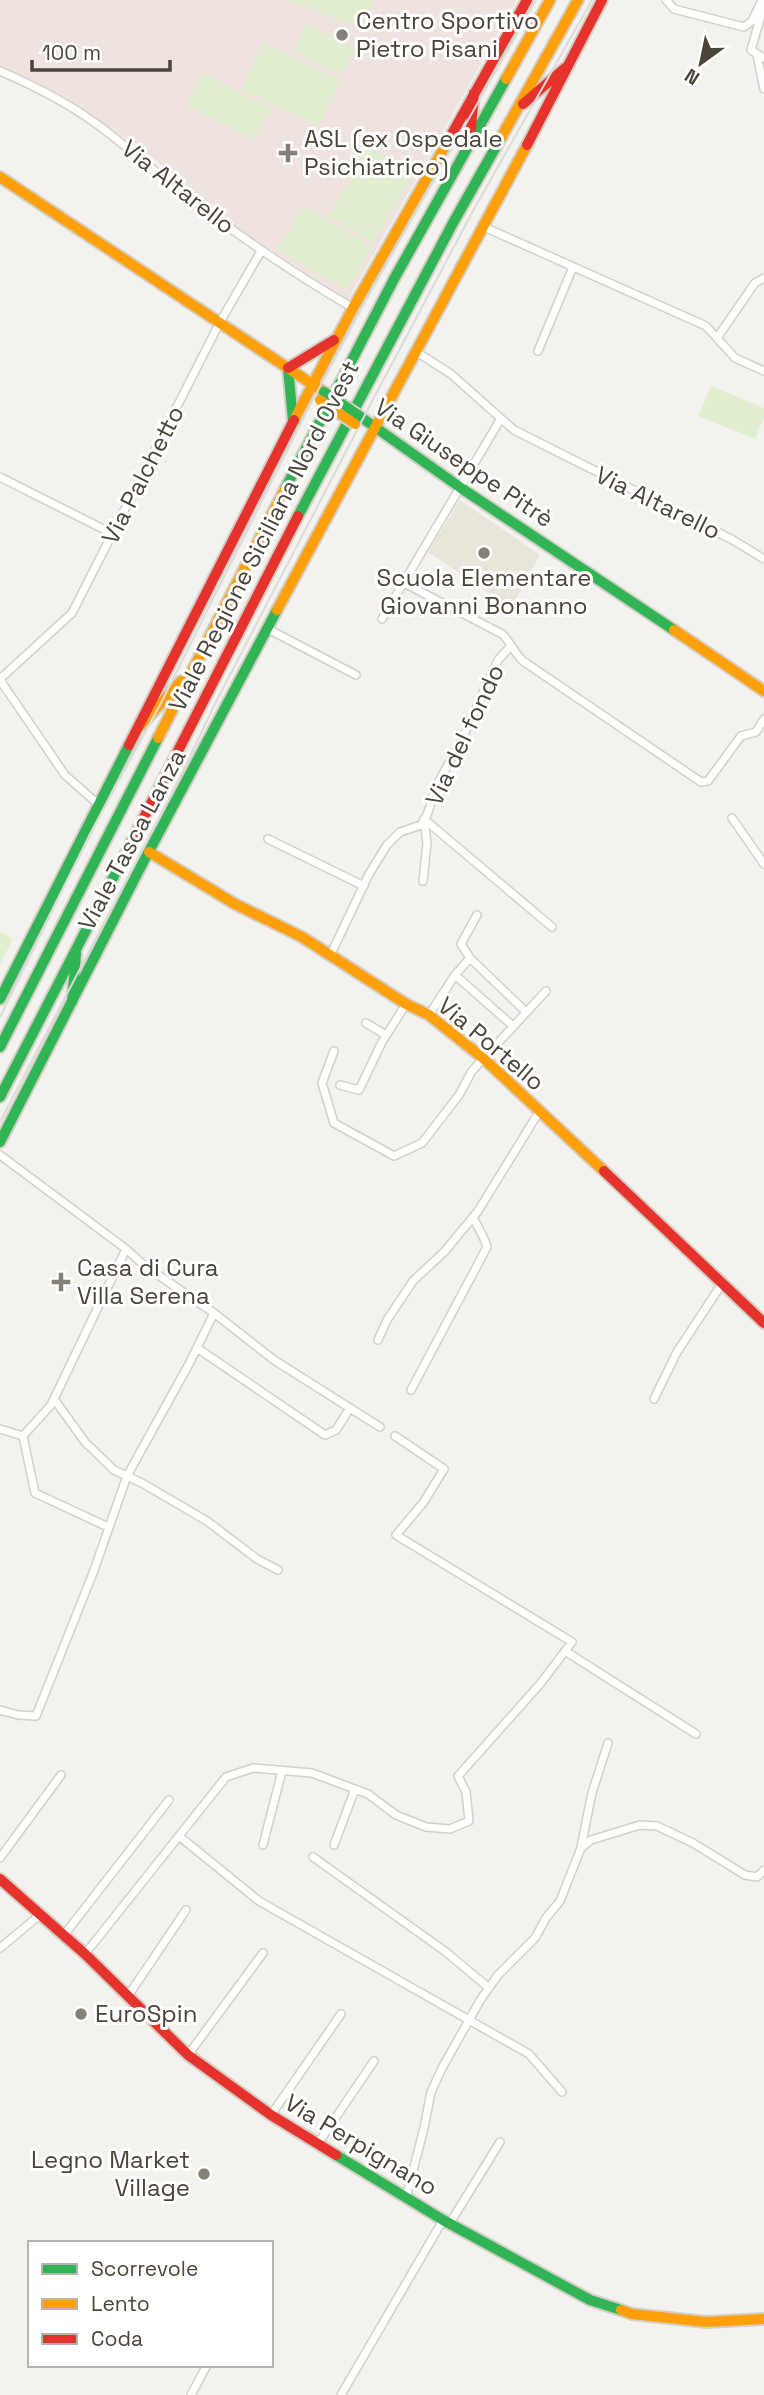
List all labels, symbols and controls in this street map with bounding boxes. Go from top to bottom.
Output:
place label: Centro Sportivo Pietro Pisani [356,5,539,64]
marker: Centro Sportivo Pietro Pisani [334,27,350,43]
scale bar [32,28,170,72]
north arrow [666,28,736,98]
text: 100 m [42,39,101,66]
text: N [680,63,704,91]
place label: ASL (ex Ospedale Psichiatrico) [304,123,503,182]
street label: Via Altarello [115,133,241,241]
marker: ASL (ex Ospedale Psichiatrico) [278,143,298,163]
street label: Viale Regione Siciliana Nord Ovest [161,355,366,716]
street label: Via Giuseppe Pitrè [369,391,560,534]
street label: Via Palchetto [94,400,191,549]
street label: Via Altarello [590,459,726,546]
marker: Scuola Elementare Giovanni Bonanno [476,545,492,561]
place label: Scuola Elementare Giovanni Bonanno [377,562,591,621]
street label: Via del fondo [418,659,511,810]
street label: Viale Tasca Lanza [71,744,192,936]
street label: Via Portello [432,990,551,1097]
place label: Casa di Cura Villa Serena [77,1252,219,1311]
marker: Casa di Cura Villa Serena [51,1272,71,1292]
place label: EuroSpin [95,1998,197,2029]
marker: EuroSpin [73,2006,89,2022]
street label: Via Perpignano [279,2087,443,2202]
place label: Legno Market Village [31,2144,190,2203]
marker: Legno Market Village [196,2166,212,2182]
legend [28,2241,273,2367]
text: Scorrevole [91,2255,198,2282]
text: Lento [91,2290,150,2317]
text: Coda [91,2325,143,2352]

